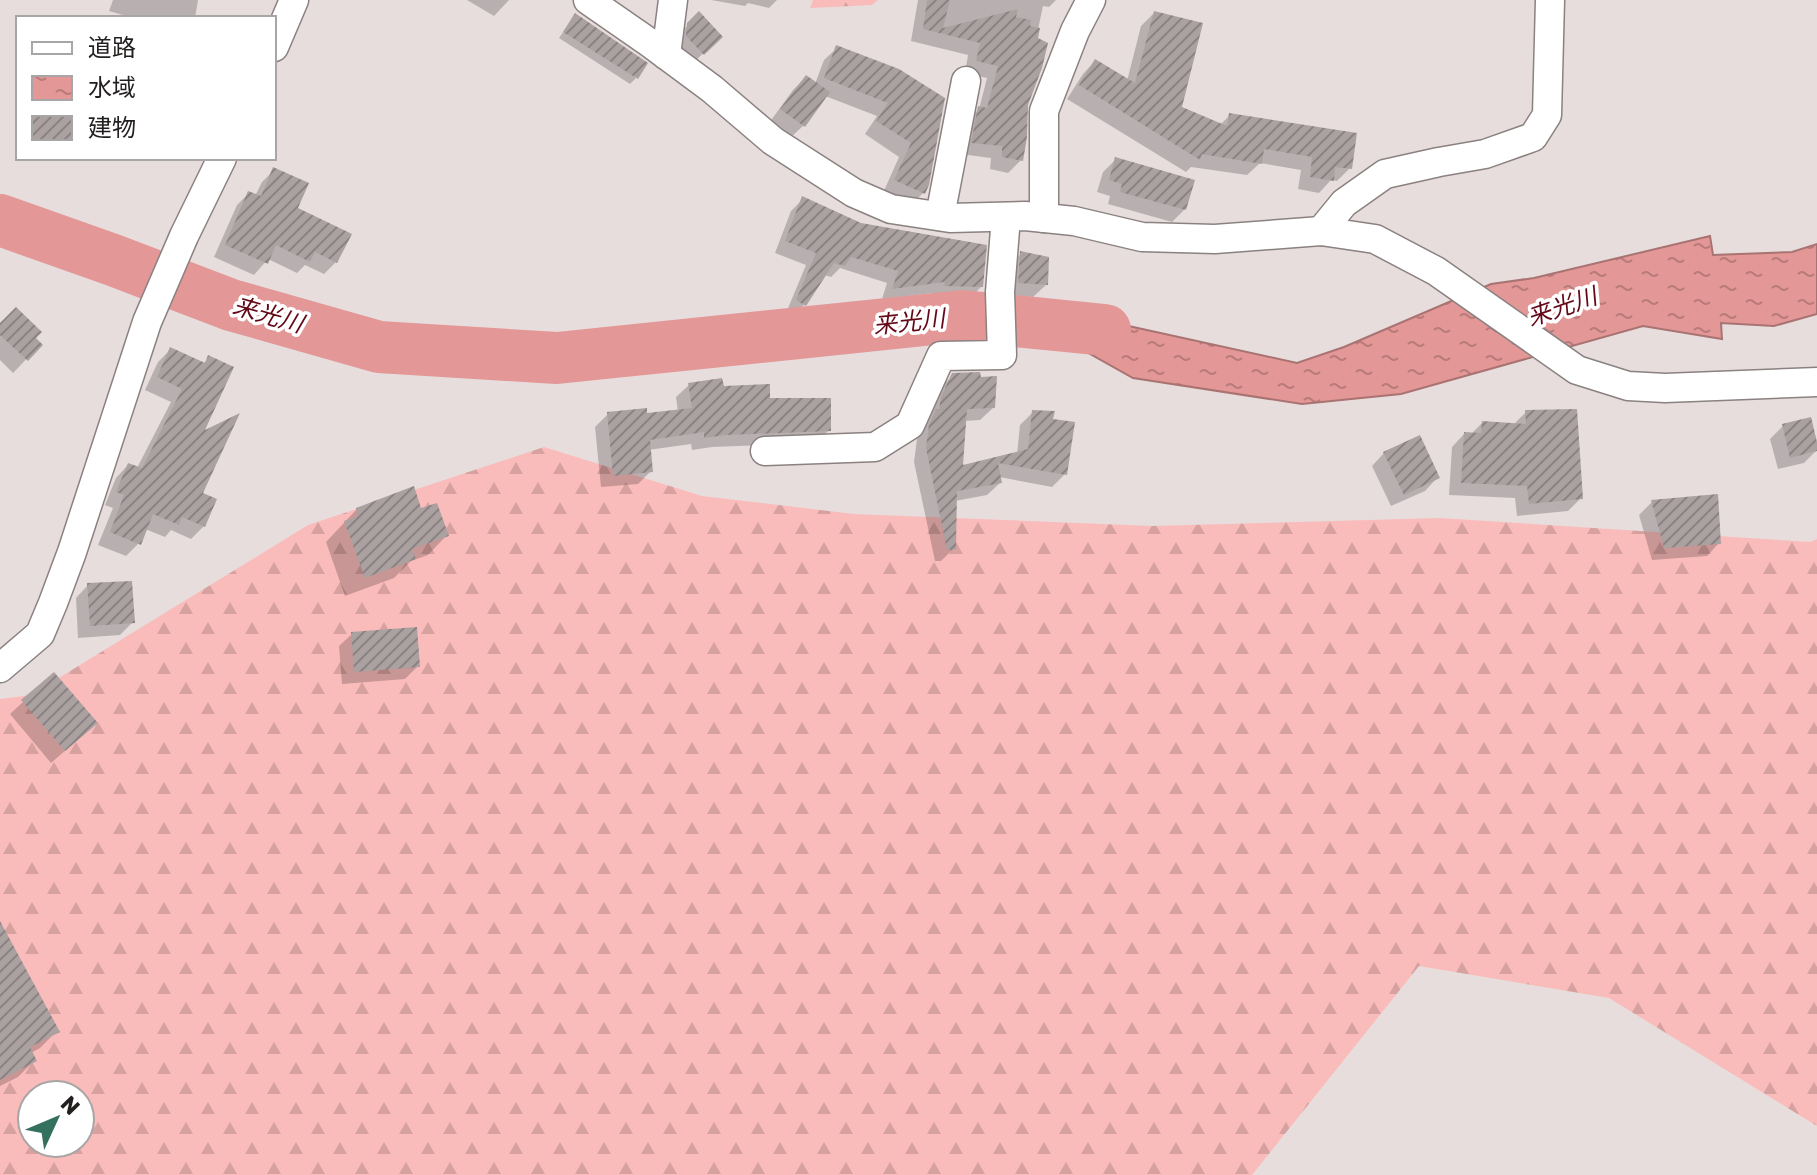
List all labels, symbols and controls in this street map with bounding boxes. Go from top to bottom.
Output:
legend [16,16,276,160]
text: 道路 [88,34,136,62]
text: 水域 [88,74,136,102]
text: 建物 [88,114,136,142]
water label: 来光川 [1523,281,1603,332]
water label: 来光川 [230,292,309,339]
water label: 来光川 [872,304,949,340]
north arrow [16,1079,96,1159]
text: N [55,1090,85,1121]

